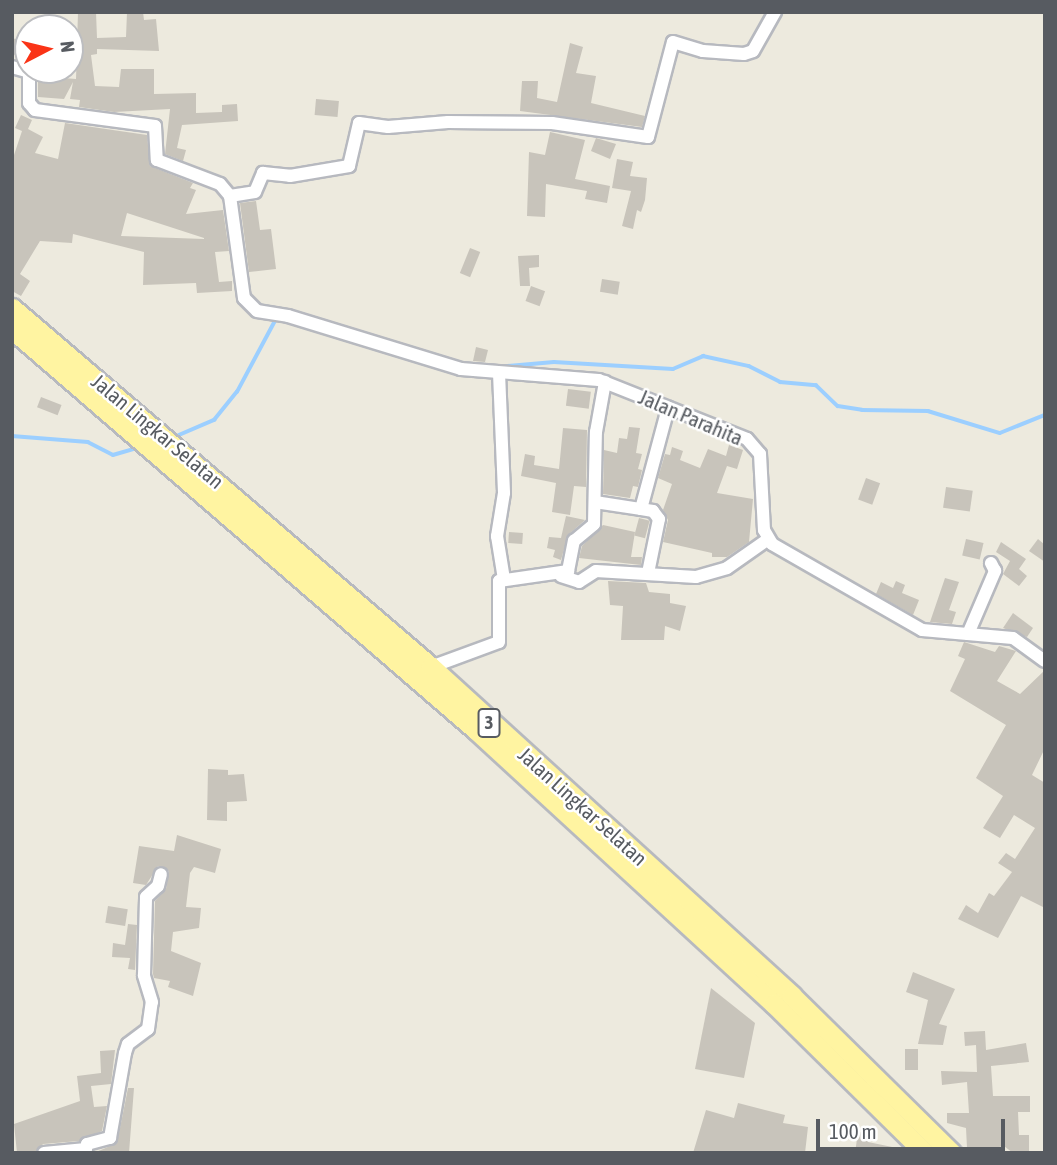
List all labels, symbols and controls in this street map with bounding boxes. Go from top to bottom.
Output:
north arrow [14,14,84,84]
text: N [56,40,79,54]
street label: Jalan Lingkar Selatan [87,368,229,494]
street label: Jalan Parahita [635,384,747,450]
road number: 3 [477,708,501,738]
street label: Jalan Lingkar Selatan [513,741,653,871]
scale bar [819,1106,1008,1150]
text: 100 m [829,1119,877,1143]

